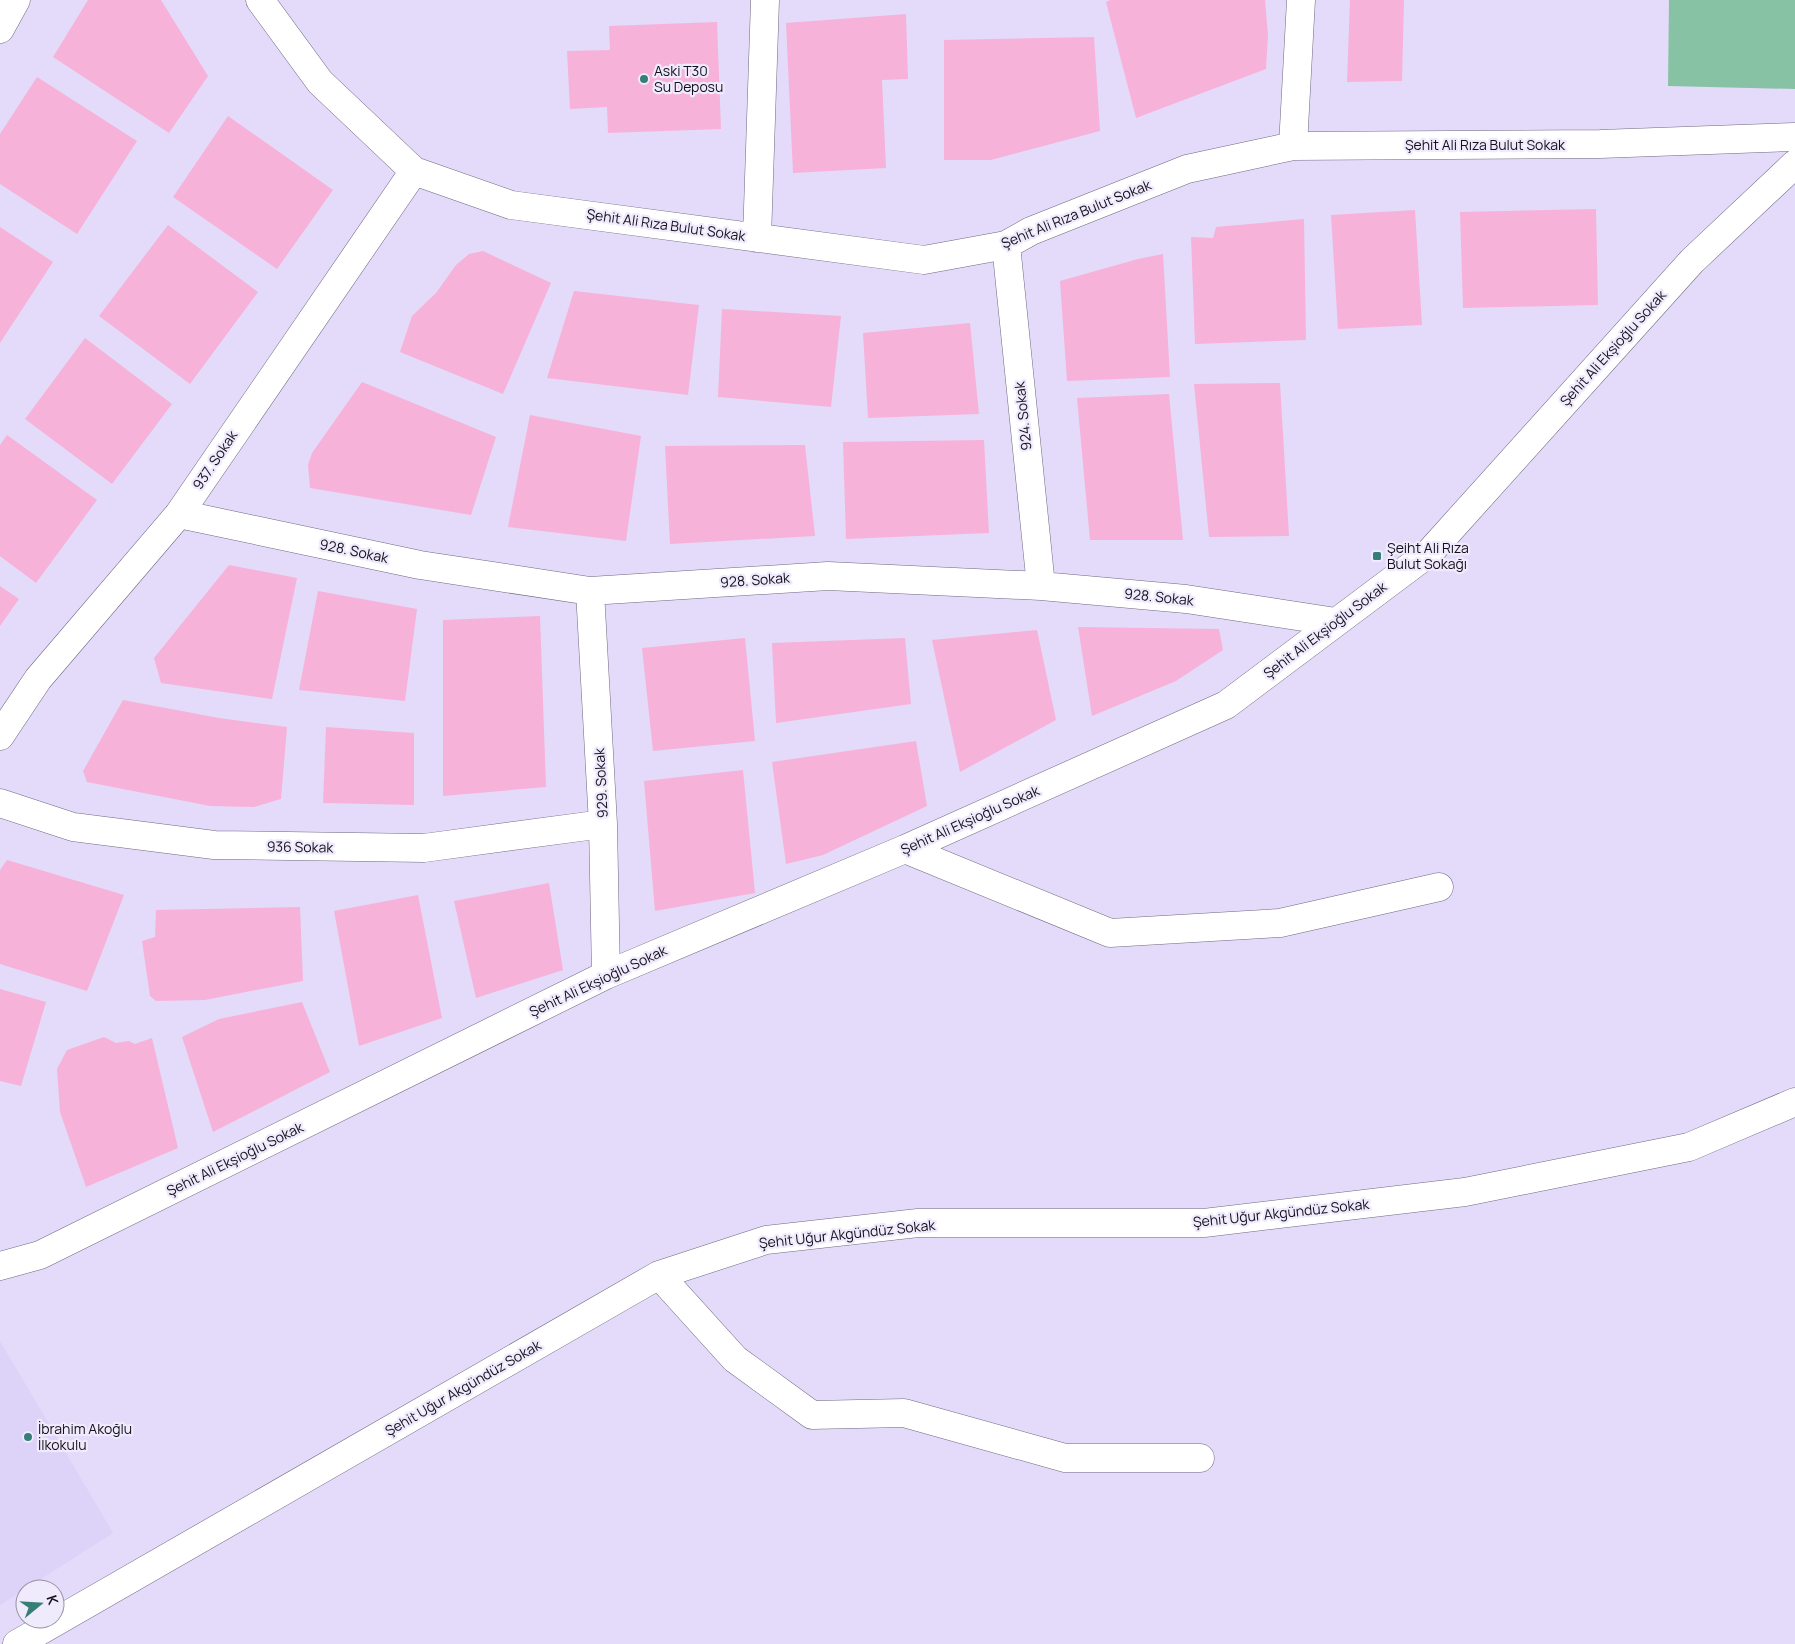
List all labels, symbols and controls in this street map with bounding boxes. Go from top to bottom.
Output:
place label: Aski T30 Su Deposu [654,61,723,96]
marker: Aski T30 Su Deposu [638,73,650,85]
street label: Şehit Ali Rıza Bulut Sokak [1405,135,1566,154]
street label: Şehit Ali Rıza Bulut Sokak [998,174,1155,252]
street label: Şehit Ali Rıza Bulut Sokak [585,204,748,245]
street label: Şehit Ali Ekşioğlu Sokak [1555,285,1671,410]
street label: 924. Sokak [1009,380,1036,452]
street label: 937. Sokak [188,426,242,493]
street label: 928. Sokak [318,534,391,567]
place label: Şeiht Ali Rıza Bulut Sokağı [1387,538,1469,573]
marker: Şeiht Ali Rıza Bulut Sokağı [1371,550,1383,562]
street label: 928. Sokak [720,568,791,591]
street label: Şehit Ali Ekşioğlu Sokak [1259,576,1391,682]
street label: 928. Sokak [1123,583,1196,610]
street label: 929. Sokak [589,747,612,818]
street label: Şehit Ali Ekşioğlu Sokak [897,780,1043,859]
street label: 936 Sokak [267,836,334,857]
street label: Şehit Ali Ekşioğlu Sokak [526,940,671,1021]
street label: Şehit Ali Ekşioğlu Sokak [163,1117,307,1200]
street label: Şehit Uğur Akgündüz Sokak [1192,1194,1371,1231]
street label: Şehit Uğur Akgündüz Sokak [758,1215,937,1252]
street label: Şehit Uğur Akgündüz Sokak [381,1335,545,1440]
place label: İbrahim Akoğlu İlkokulu [38,1419,132,1454]
marker: İbrahim Akoğlu İlkokulu [22,1431,34,1443]
north arrow [15,1579,65,1629]
text: K [42,1593,64,1608]

